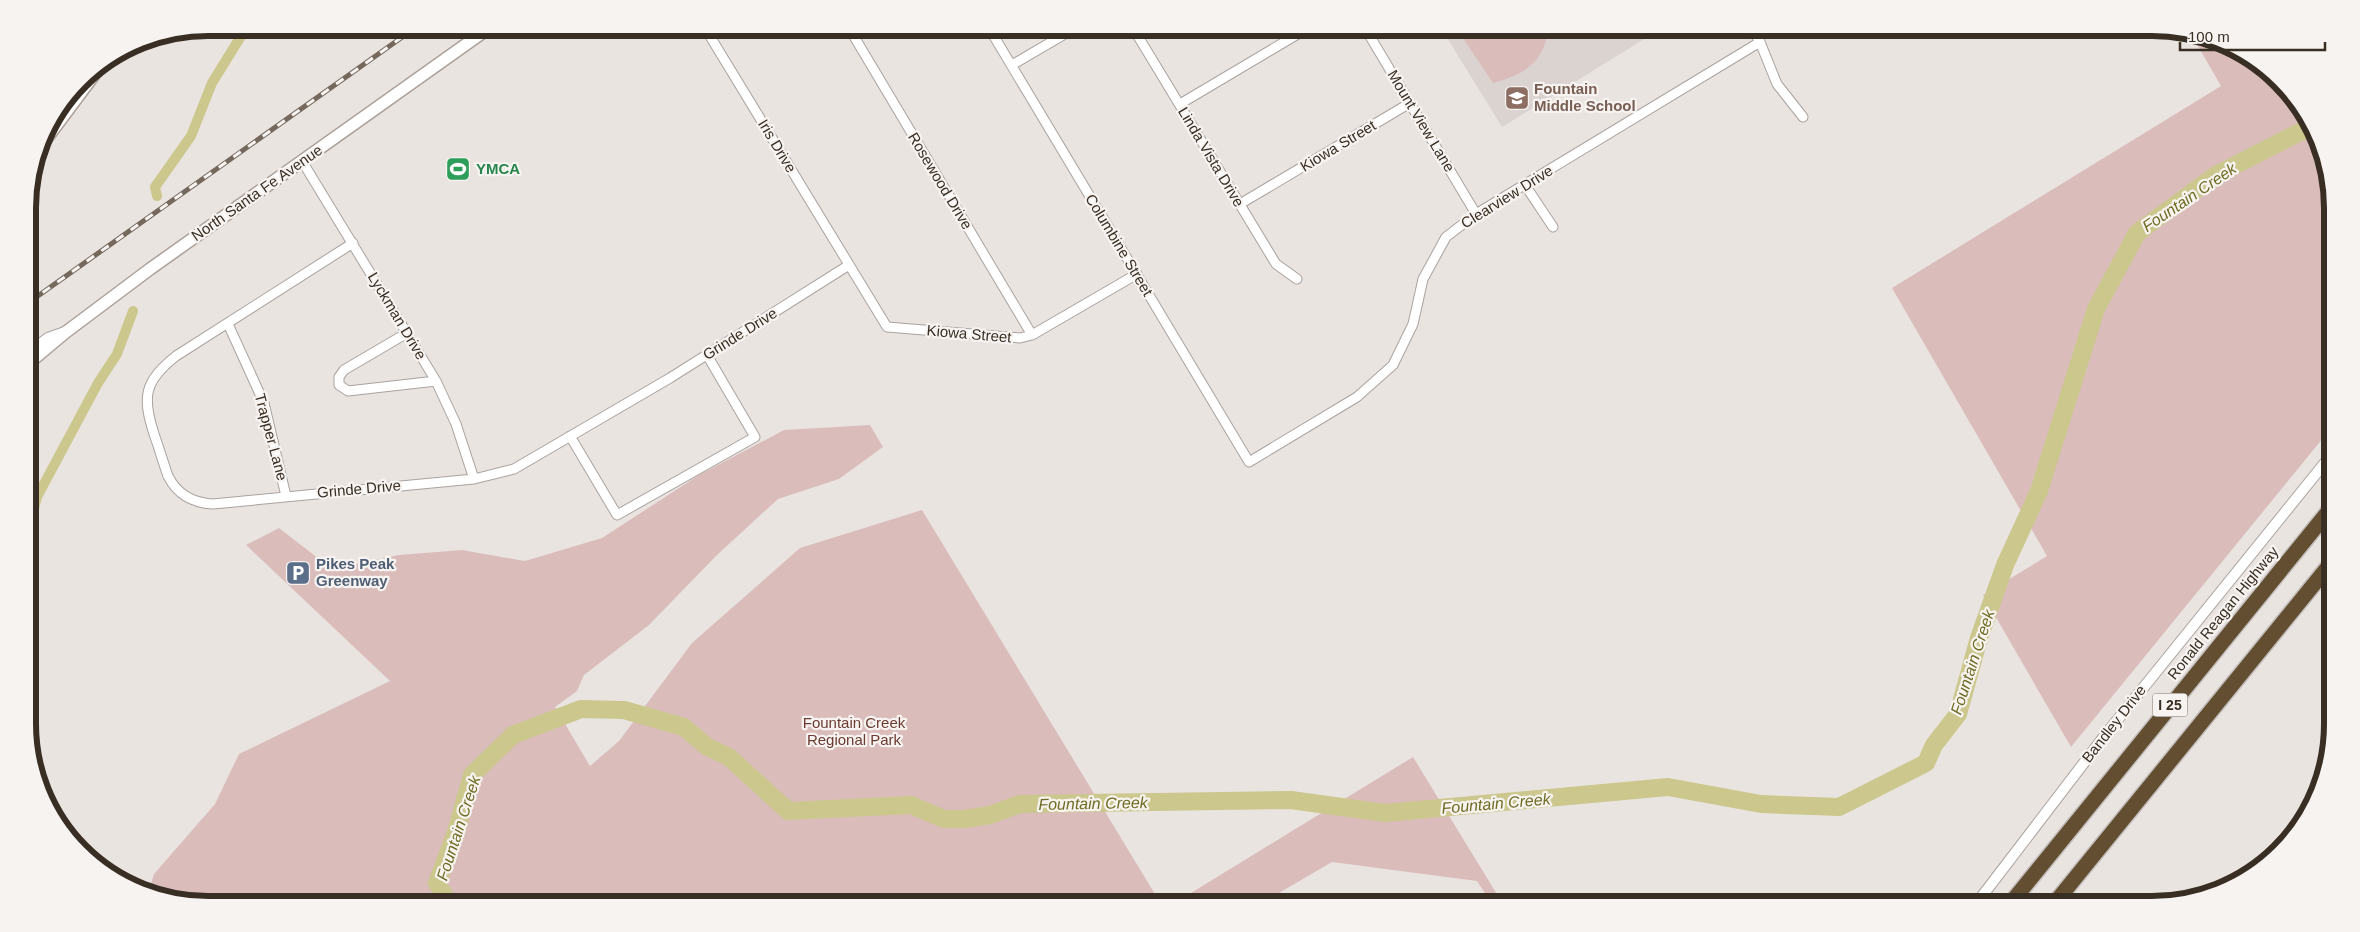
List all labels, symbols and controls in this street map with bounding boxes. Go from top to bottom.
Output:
scale bar [2180,20,2325,52]
text: 100 m [2188,28,2230,45]
street label: Mount View Lane [1384,67,1458,175]
place label: Fountain Middle School [1534,80,1636,114]
school or university icon: Fountain Middle School [1504,85,1530,111]
street label: Linda Vista Drive [1175,104,1248,210]
street label: Iris Drive [755,116,800,175]
street label: Kiowa Street [1297,116,1379,175]
street label: Rosewood Drive [905,129,976,232]
street label: North Santa Fe Avenue [188,141,325,244]
sports icon: YMCA [445,156,471,182]
water label: Fountain Creek [2139,159,2240,235]
place label: YMCA [476,160,520,177]
street label: Clearview Drive [1458,162,1556,232]
street label: Columbine Street [1082,191,1157,299]
street label: Lyckman Drive [365,269,430,362]
street label: Grinde Drive [700,304,780,363]
street label: Kiowa Street [926,321,1013,346]
street label: Trapper Lane [252,391,291,482]
street label: Grinde Drive [316,476,402,501]
street label: Ronald Reagan Highway [2164,542,2282,683]
place label: Pikes Peak Greenway [316,555,395,589]
parking icon: Pikes Peak Greenway [285,560,311,586]
water label: Fountain Creek [1947,607,1998,717]
street label: Bandley Drive [2078,682,2149,766]
road number: I 25 [2152,694,2188,716]
park label: Fountain Creek Regional Park [803,714,906,748]
water label: Fountain Creek [433,773,484,883]
water label: Fountain Creek [1441,790,1552,817]
water label: Fountain Creek [1038,794,1149,813]

